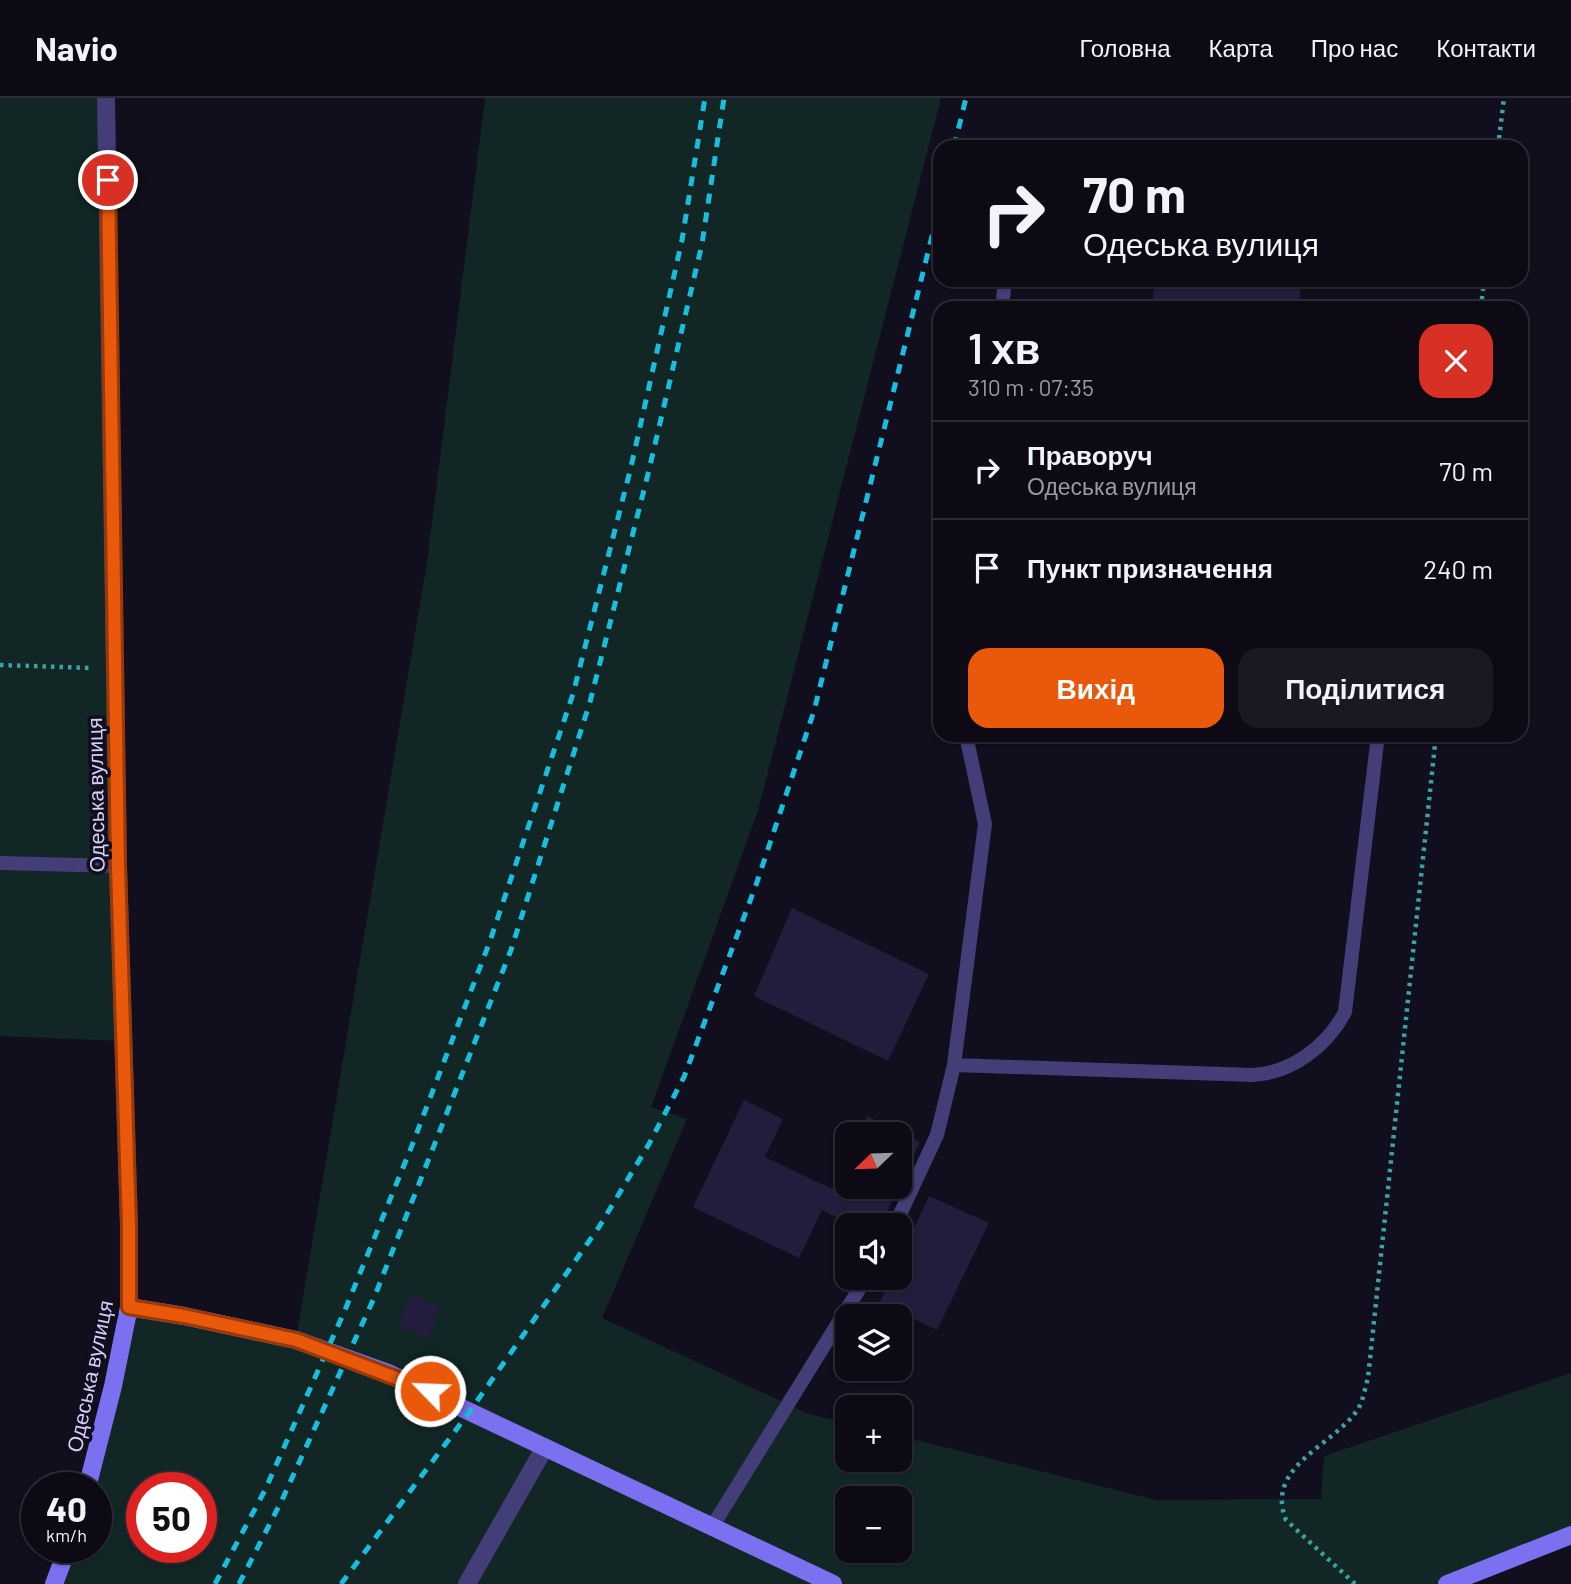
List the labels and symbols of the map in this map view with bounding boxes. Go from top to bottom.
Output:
pin [78,150,138,210]
street label: Одеська вулиця [81,717,109,873]
north arrow [835,1122,912,1199]
street label: Одеська вулиця [61,1298,117,1454]
position arrow [393,1354,467,1428]
speed limit sign: 50 [126,1472,217,1563]

